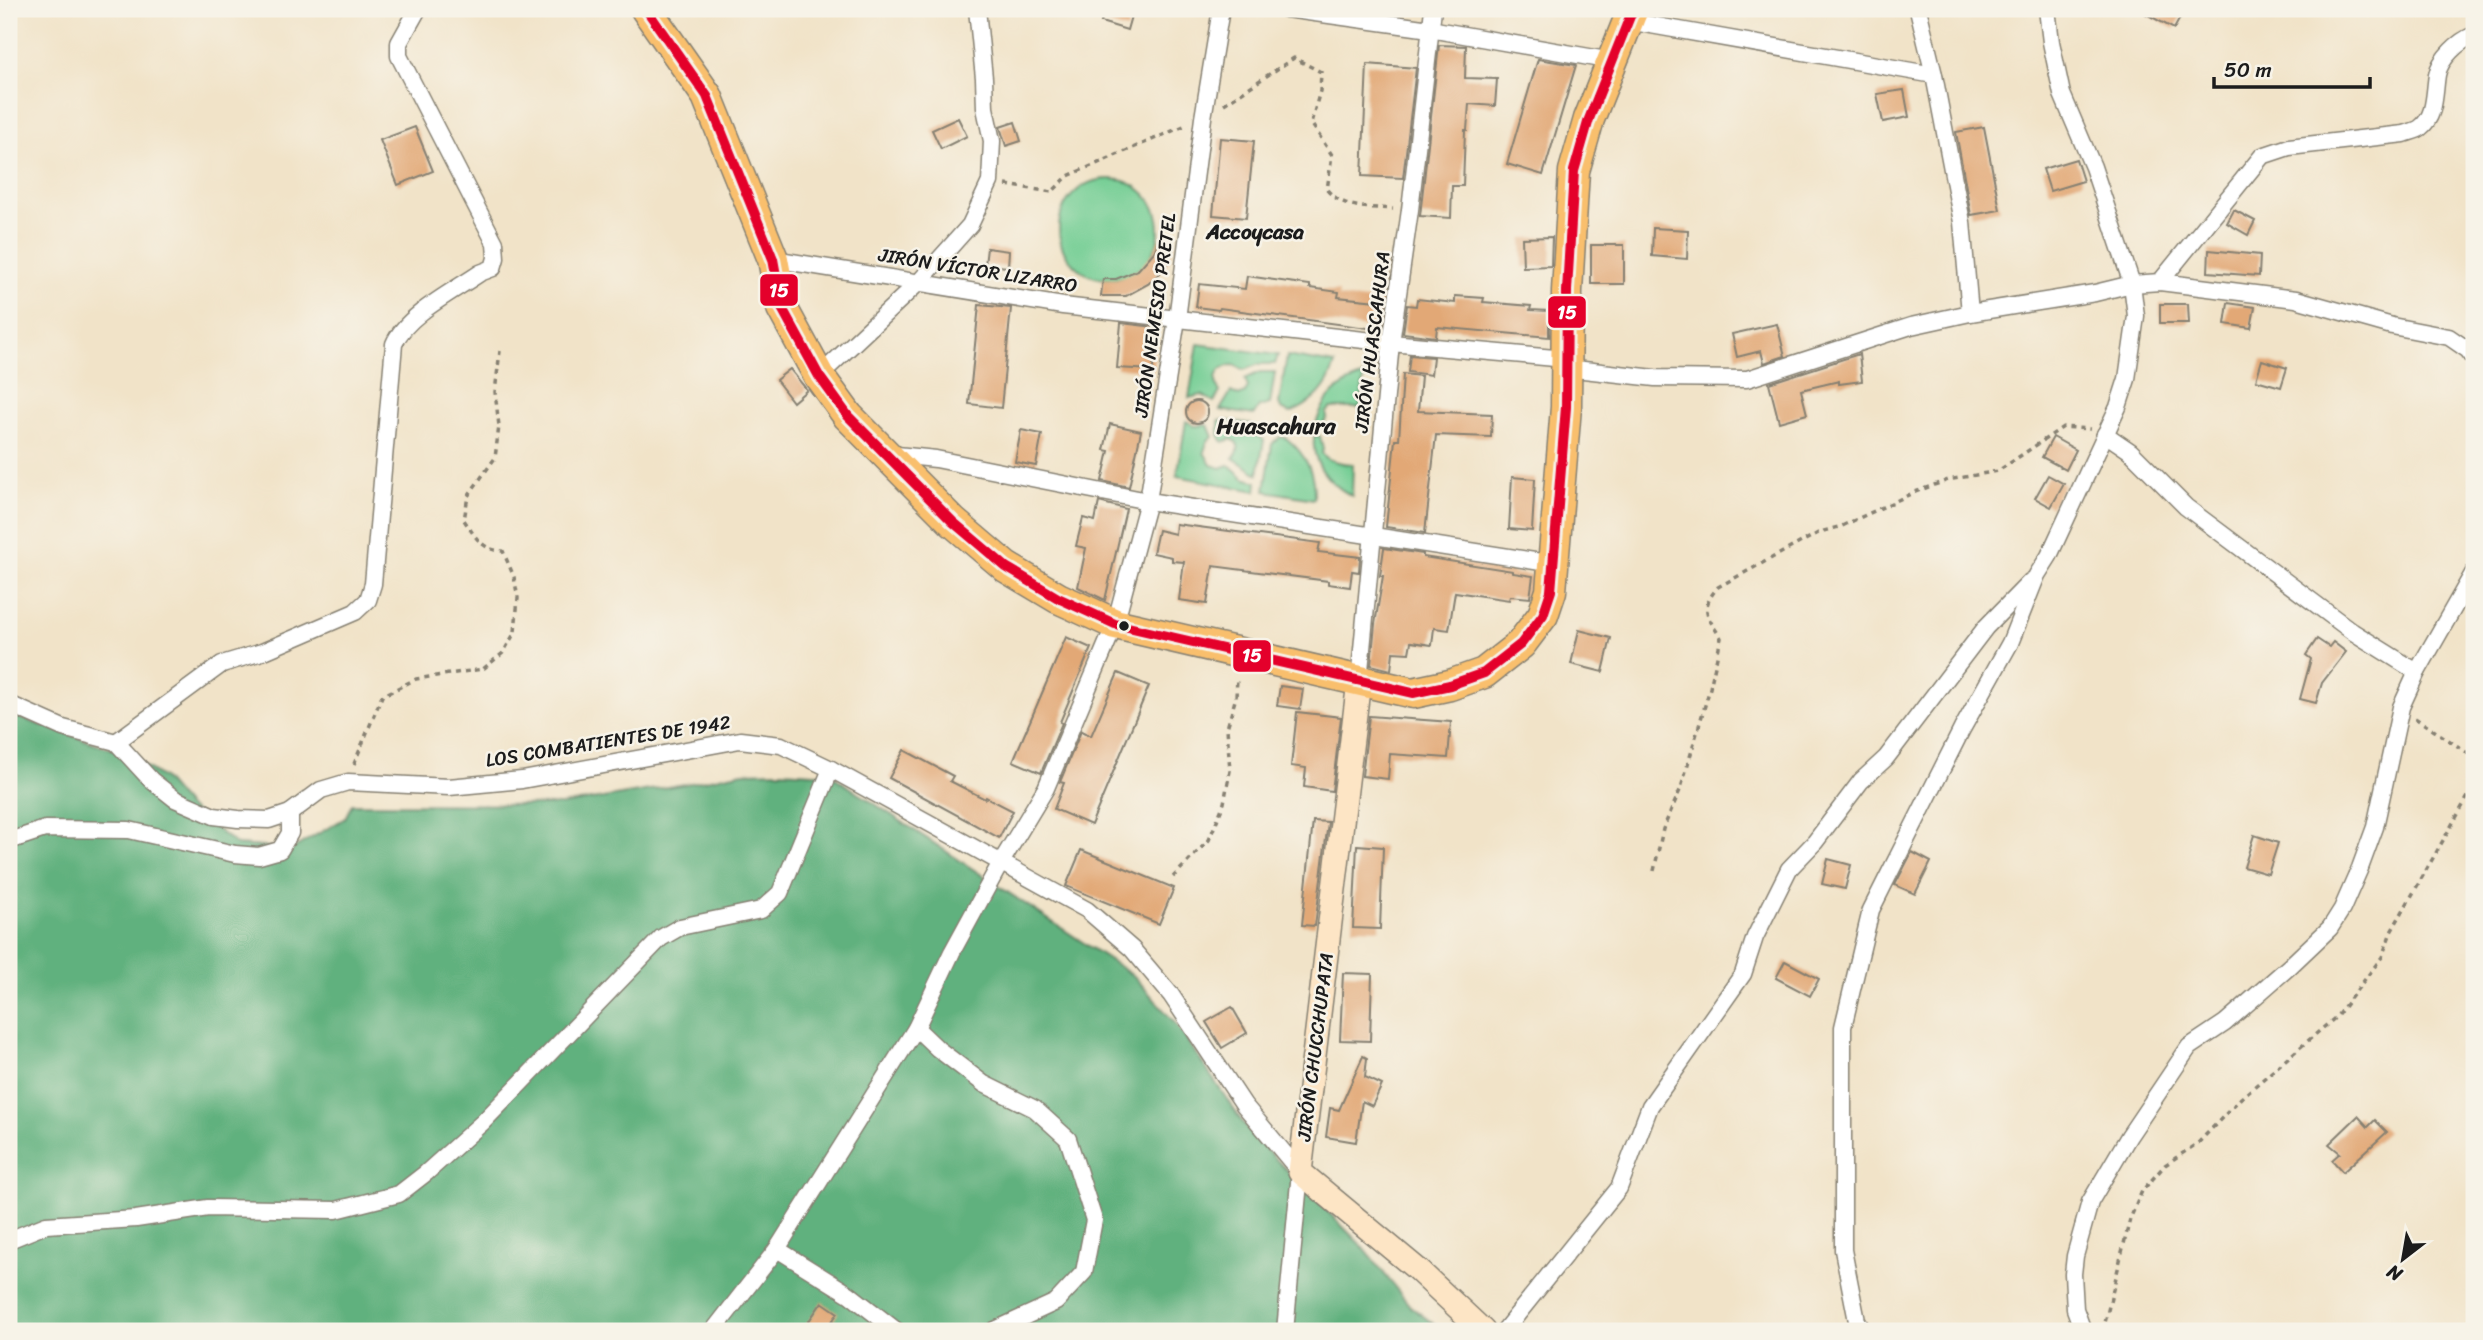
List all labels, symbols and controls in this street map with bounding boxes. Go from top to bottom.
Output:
scale bar [2214,46,2369,90]
text: 50 m [2224,51,2272,89]
street label: JIRÓN NEMESIO PRETEL [1124,210,1186,420]
district label: Accoycasa [1205,213,1304,251]
street label: JIRÓN VÍCTOR LIZARRO [875,238,1080,302]
street label: JIRÓN HUASCAHURA [1344,250,1399,435]
line badge: 15 [759,273,799,307]
text: 15 [769,274,789,307]
line badge: 15 [1547,295,1587,329]
text: 15 [1557,296,1577,329]
district label: Huascahura [1215,406,1337,447]
unlabelled marker [1117,619,1131,633]
line badge: 15 [1232,639,1272,673]
text: 15 [1242,639,1262,672]
street label: LOS COMBATIENTES DE 1942 [483,705,733,777]
street label: JIRÓN CHUCCHUPATA [1287,951,1343,1144]
north arrow [2368,1224,2438,1294]
text: N [2380,1255,2410,1291]

